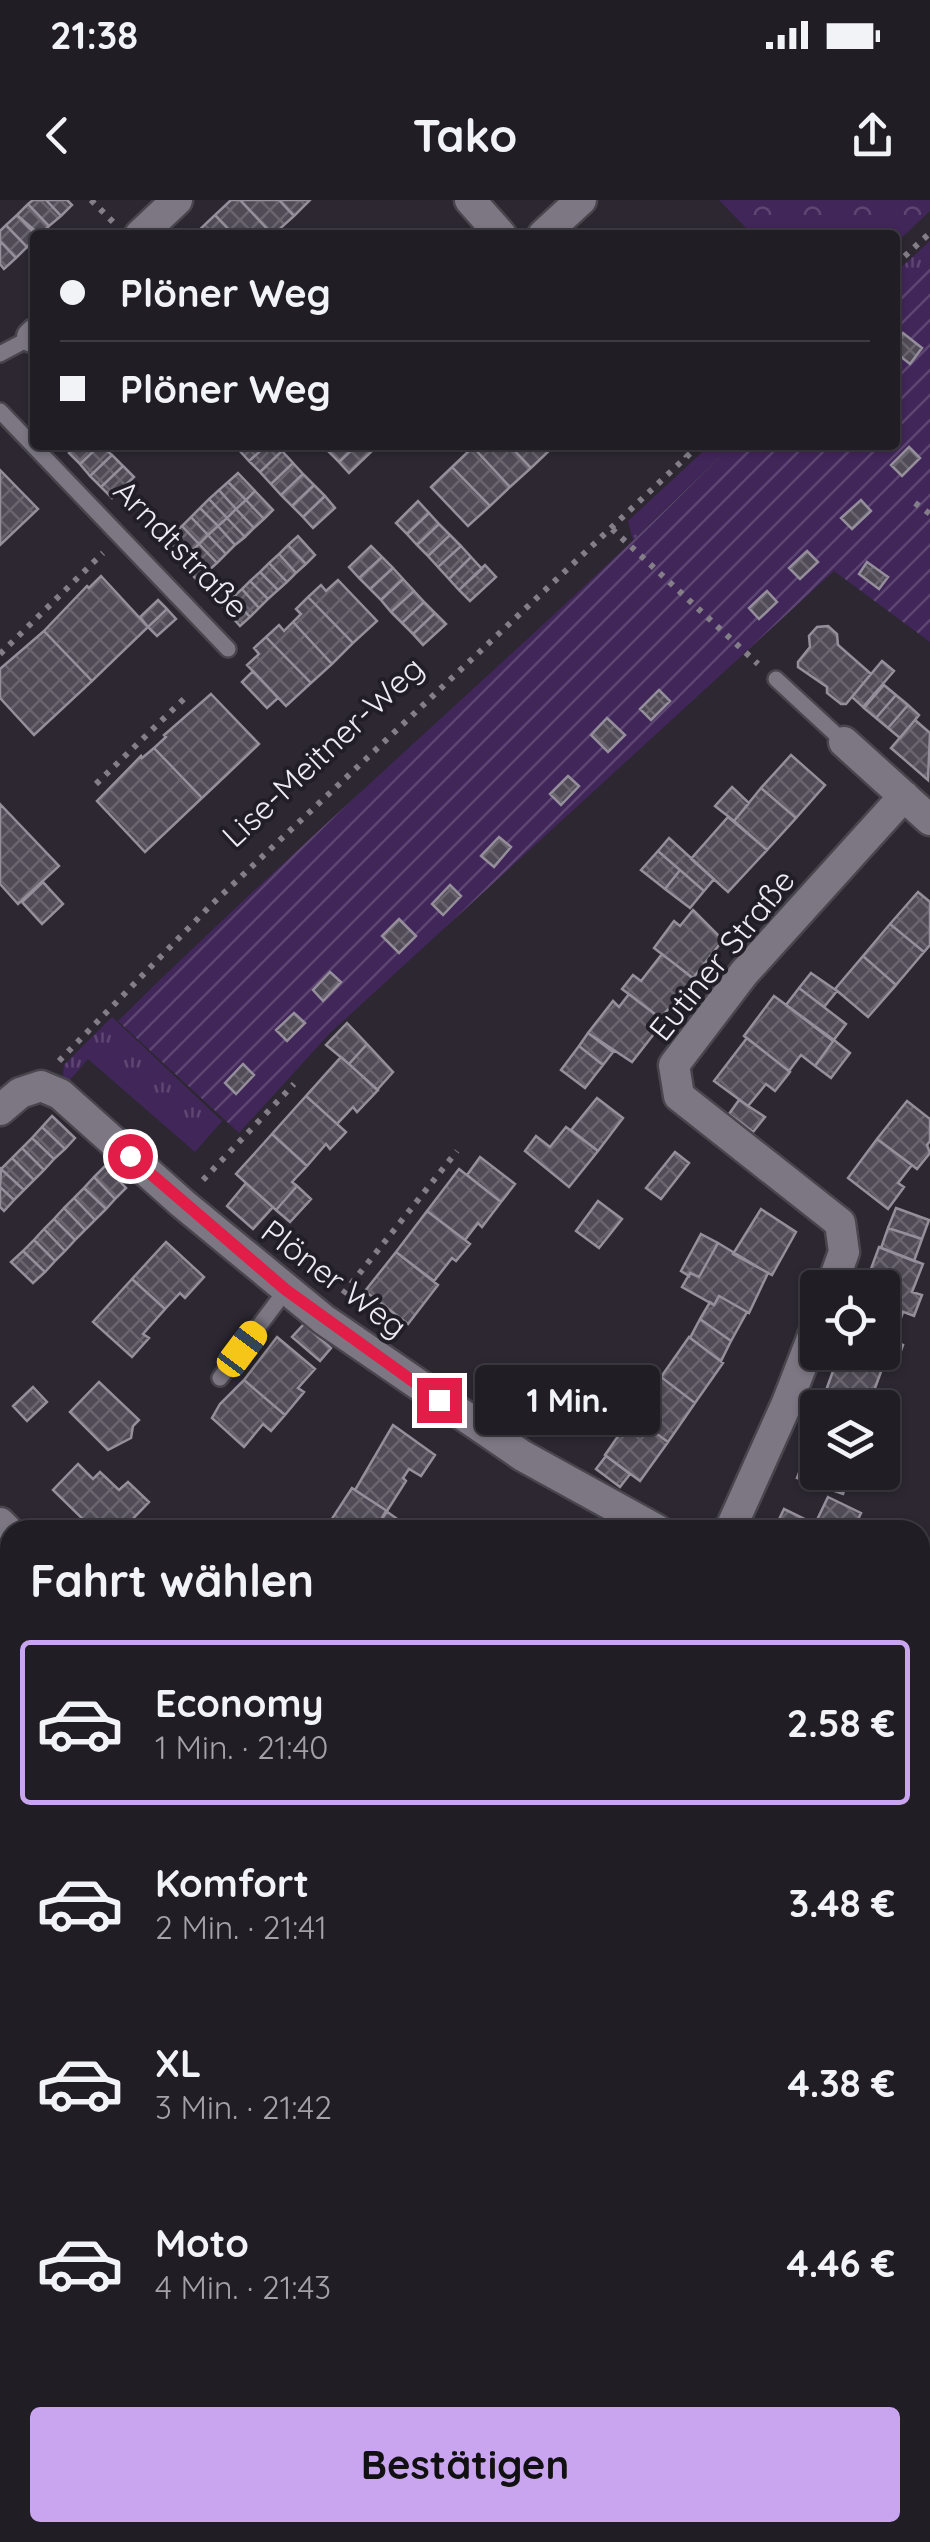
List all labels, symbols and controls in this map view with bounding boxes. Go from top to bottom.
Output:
text: 21:38 [50,11,138,59]
text: Tako [413,107,517,163]
icon: back [30,108,85,163]
icon: share [845,108,900,163]
text: Plöner Weg [120,269,331,317]
text: Plöner Weg [120,365,331,413]
street label: Arndtstraße [106,471,258,626]
street label: Lise-Meitner-Weg [213,648,432,855]
street label: Eutiner Straße [640,861,803,1048]
route start [108,1134,153,1179]
street label: Plöner Weg [254,1211,415,1346]
map controls [800,1270,900,1490]
button: locate [800,1270,900,1370]
car [212,1316,272,1382]
callout: 1 Min. [474,1365,659,1435]
route end [417,1378,462,1423]
text: 1 Min. [526,1380,609,1420]
button: layers [800,1390,900,1490]
text: Fahrt wählen [30,1552,314,1608]
icon: car [35,1678,125,1768]
text: Economy [155,1679,324,1727]
text: 2.58 € [787,1699,895,1747]
text: 1 Min. · 21:40 [155,1727,328,1767]
icon: car [35,1858,125,1948]
text: Komfort [155,1859,309,1907]
text: 3.48 € [789,1879,895,1927]
text: 2 Min. · 21:41 [155,1907,327,1947]
icon: car [35,2038,125,2128]
text: XL [155,2039,201,2087]
text: 4.38 € [787,2059,895,2107]
text: 3 Min. · 21:42 [155,2087,332,2127]
icon: car [35,2218,125,2308]
text: Moto [155,2219,249,2267]
text: 4.46 € [787,2239,895,2287]
text: 4 Min. · 21:43 [155,2267,331,2307]
button: Bestätigen [30,2407,900,2522]

